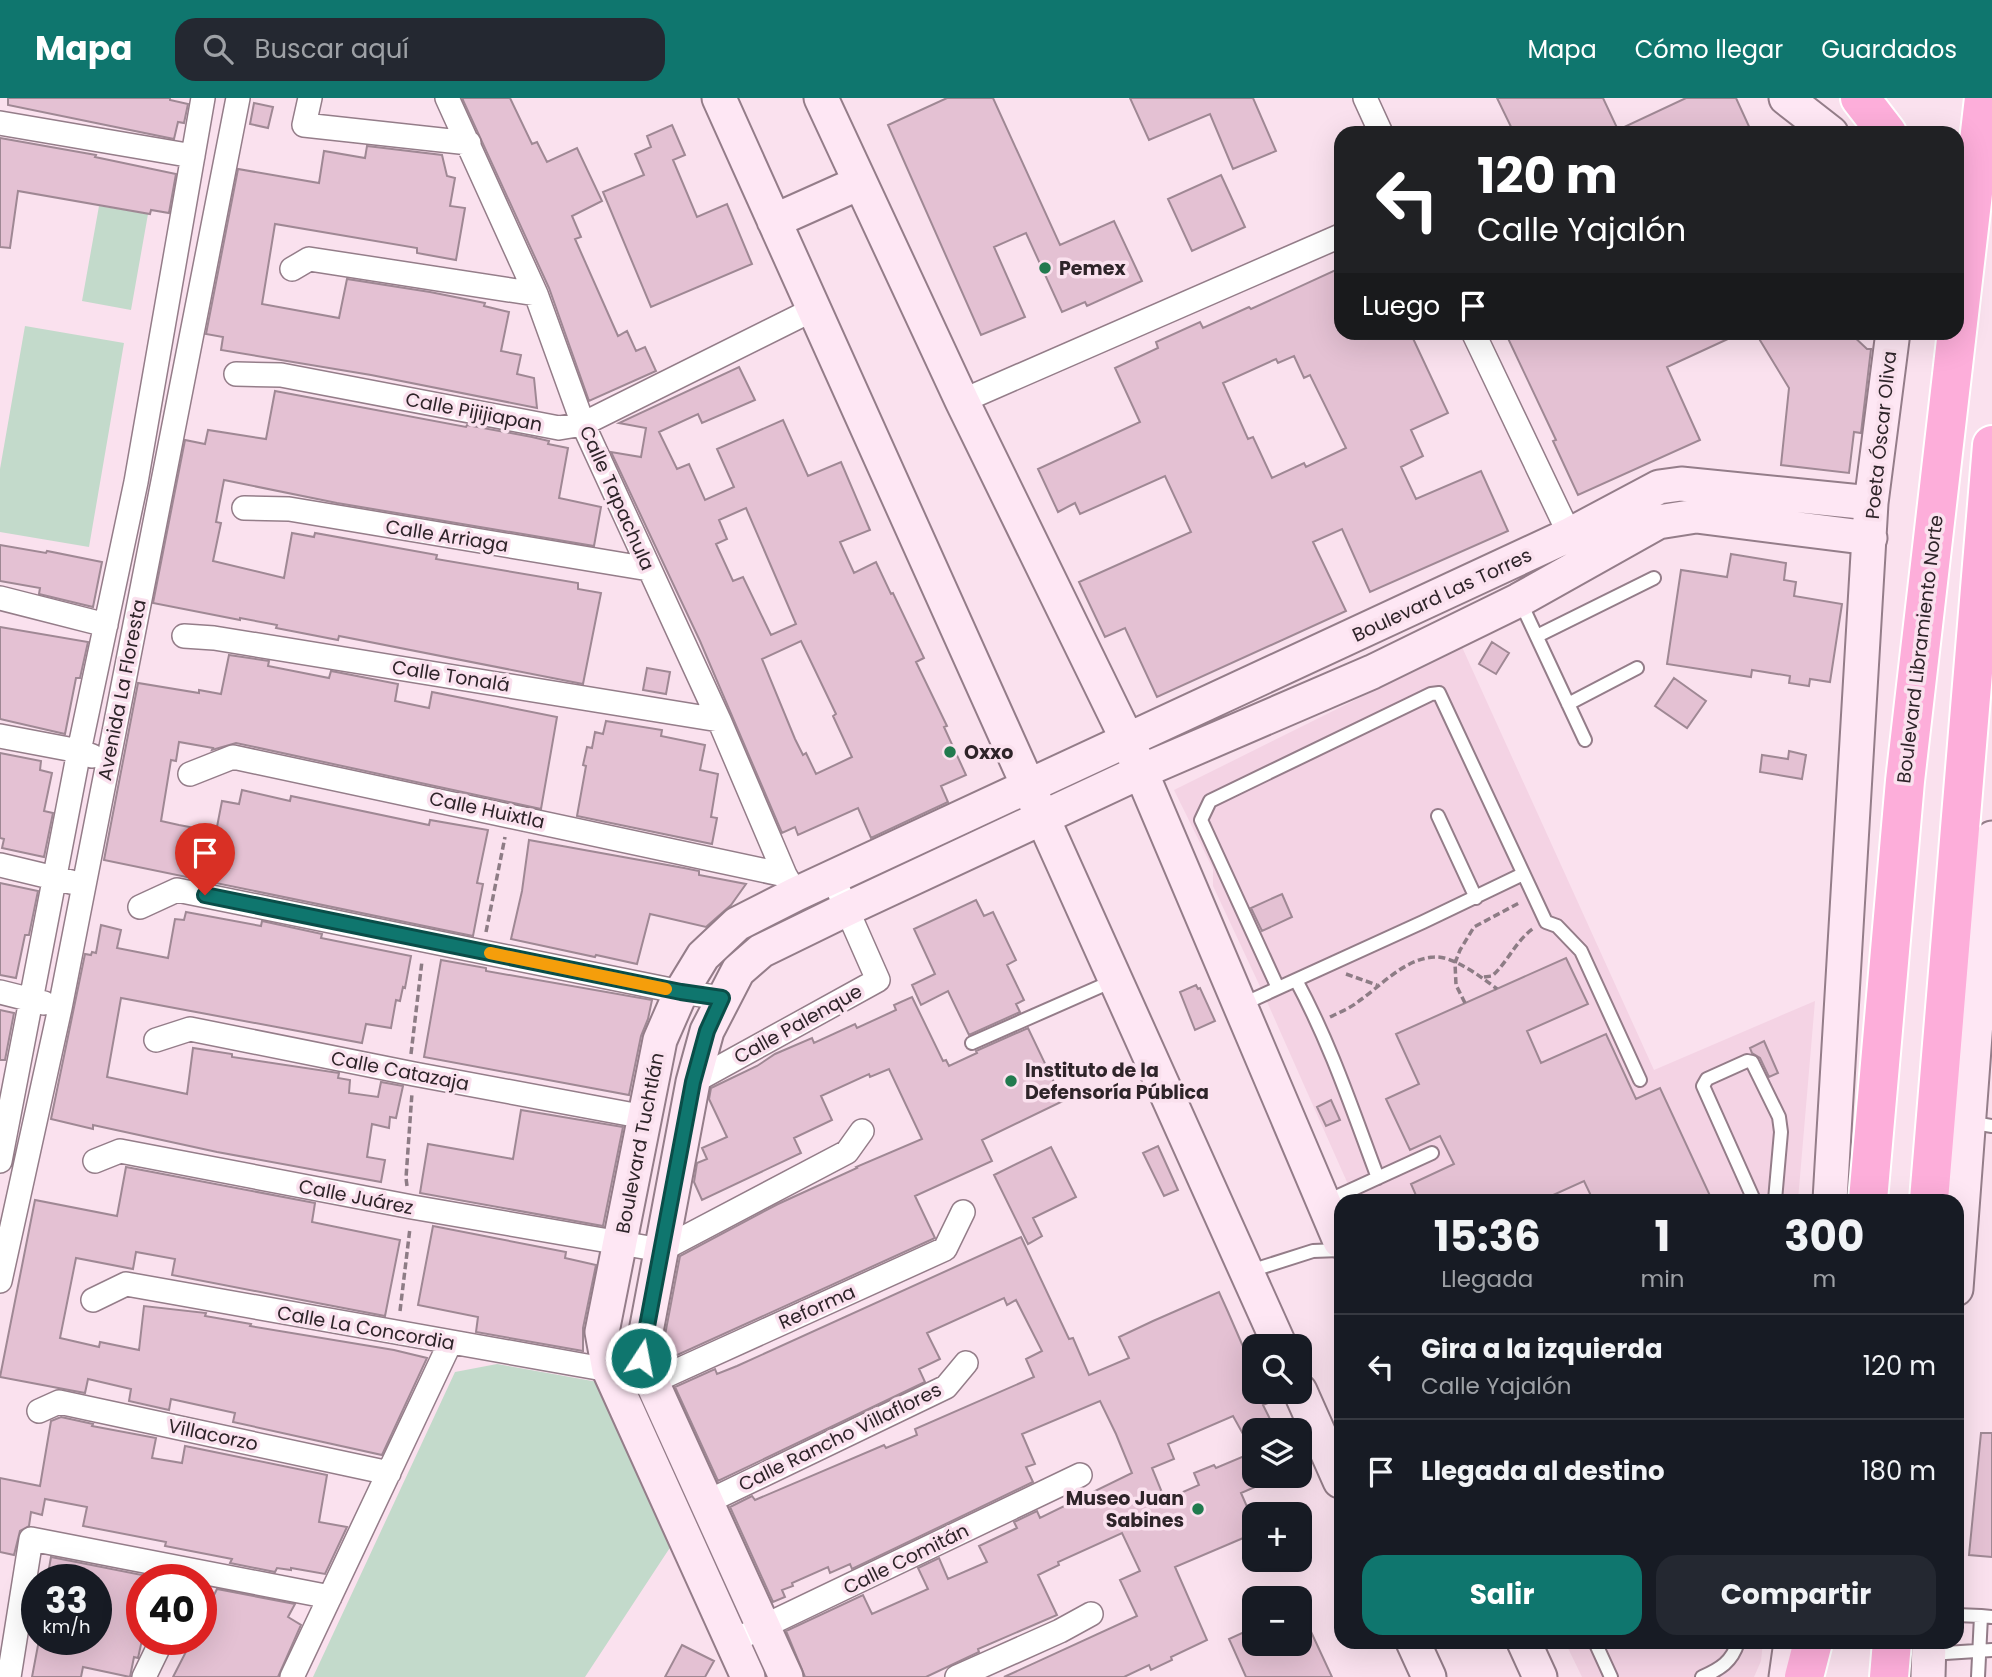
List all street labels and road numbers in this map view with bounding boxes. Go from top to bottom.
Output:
street label: Poeta Óscar Oliva [1859,350,1903,520]
street label: Calle Pijijiapan [403,386,545,438]
street label: Calle Tapachula [573,421,661,575]
street label: Calle Arriaga [384,513,510,559]
street label: Boulevard Libramiento Norte [1890,513,1950,785]
street label: Boulevard Las Torres [1348,541,1536,649]
street label: Avenida La Floresta [91,597,153,783]
street label: Calle Tonalá [390,653,512,699]
street label: Calle Huixtla [427,785,547,835]
street label: Calle Palenque [729,978,867,1070]
street label: Calle Catazaja [329,1044,471,1098]
street label: Boulevard Tuchtlán [609,1050,671,1236]
street label: Calle Juárez [296,1173,416,1221]
street label: Reforma [774,1278,860,1336]
street label: Calle La Concordia [275,1299,457,1357]
street label: Calle Rancho Villaflores [734,1376,946,1498]
street label: Villacorzo [166,1412,260,1458]
street label: Calle Comitán [839,1517,973,1601]

